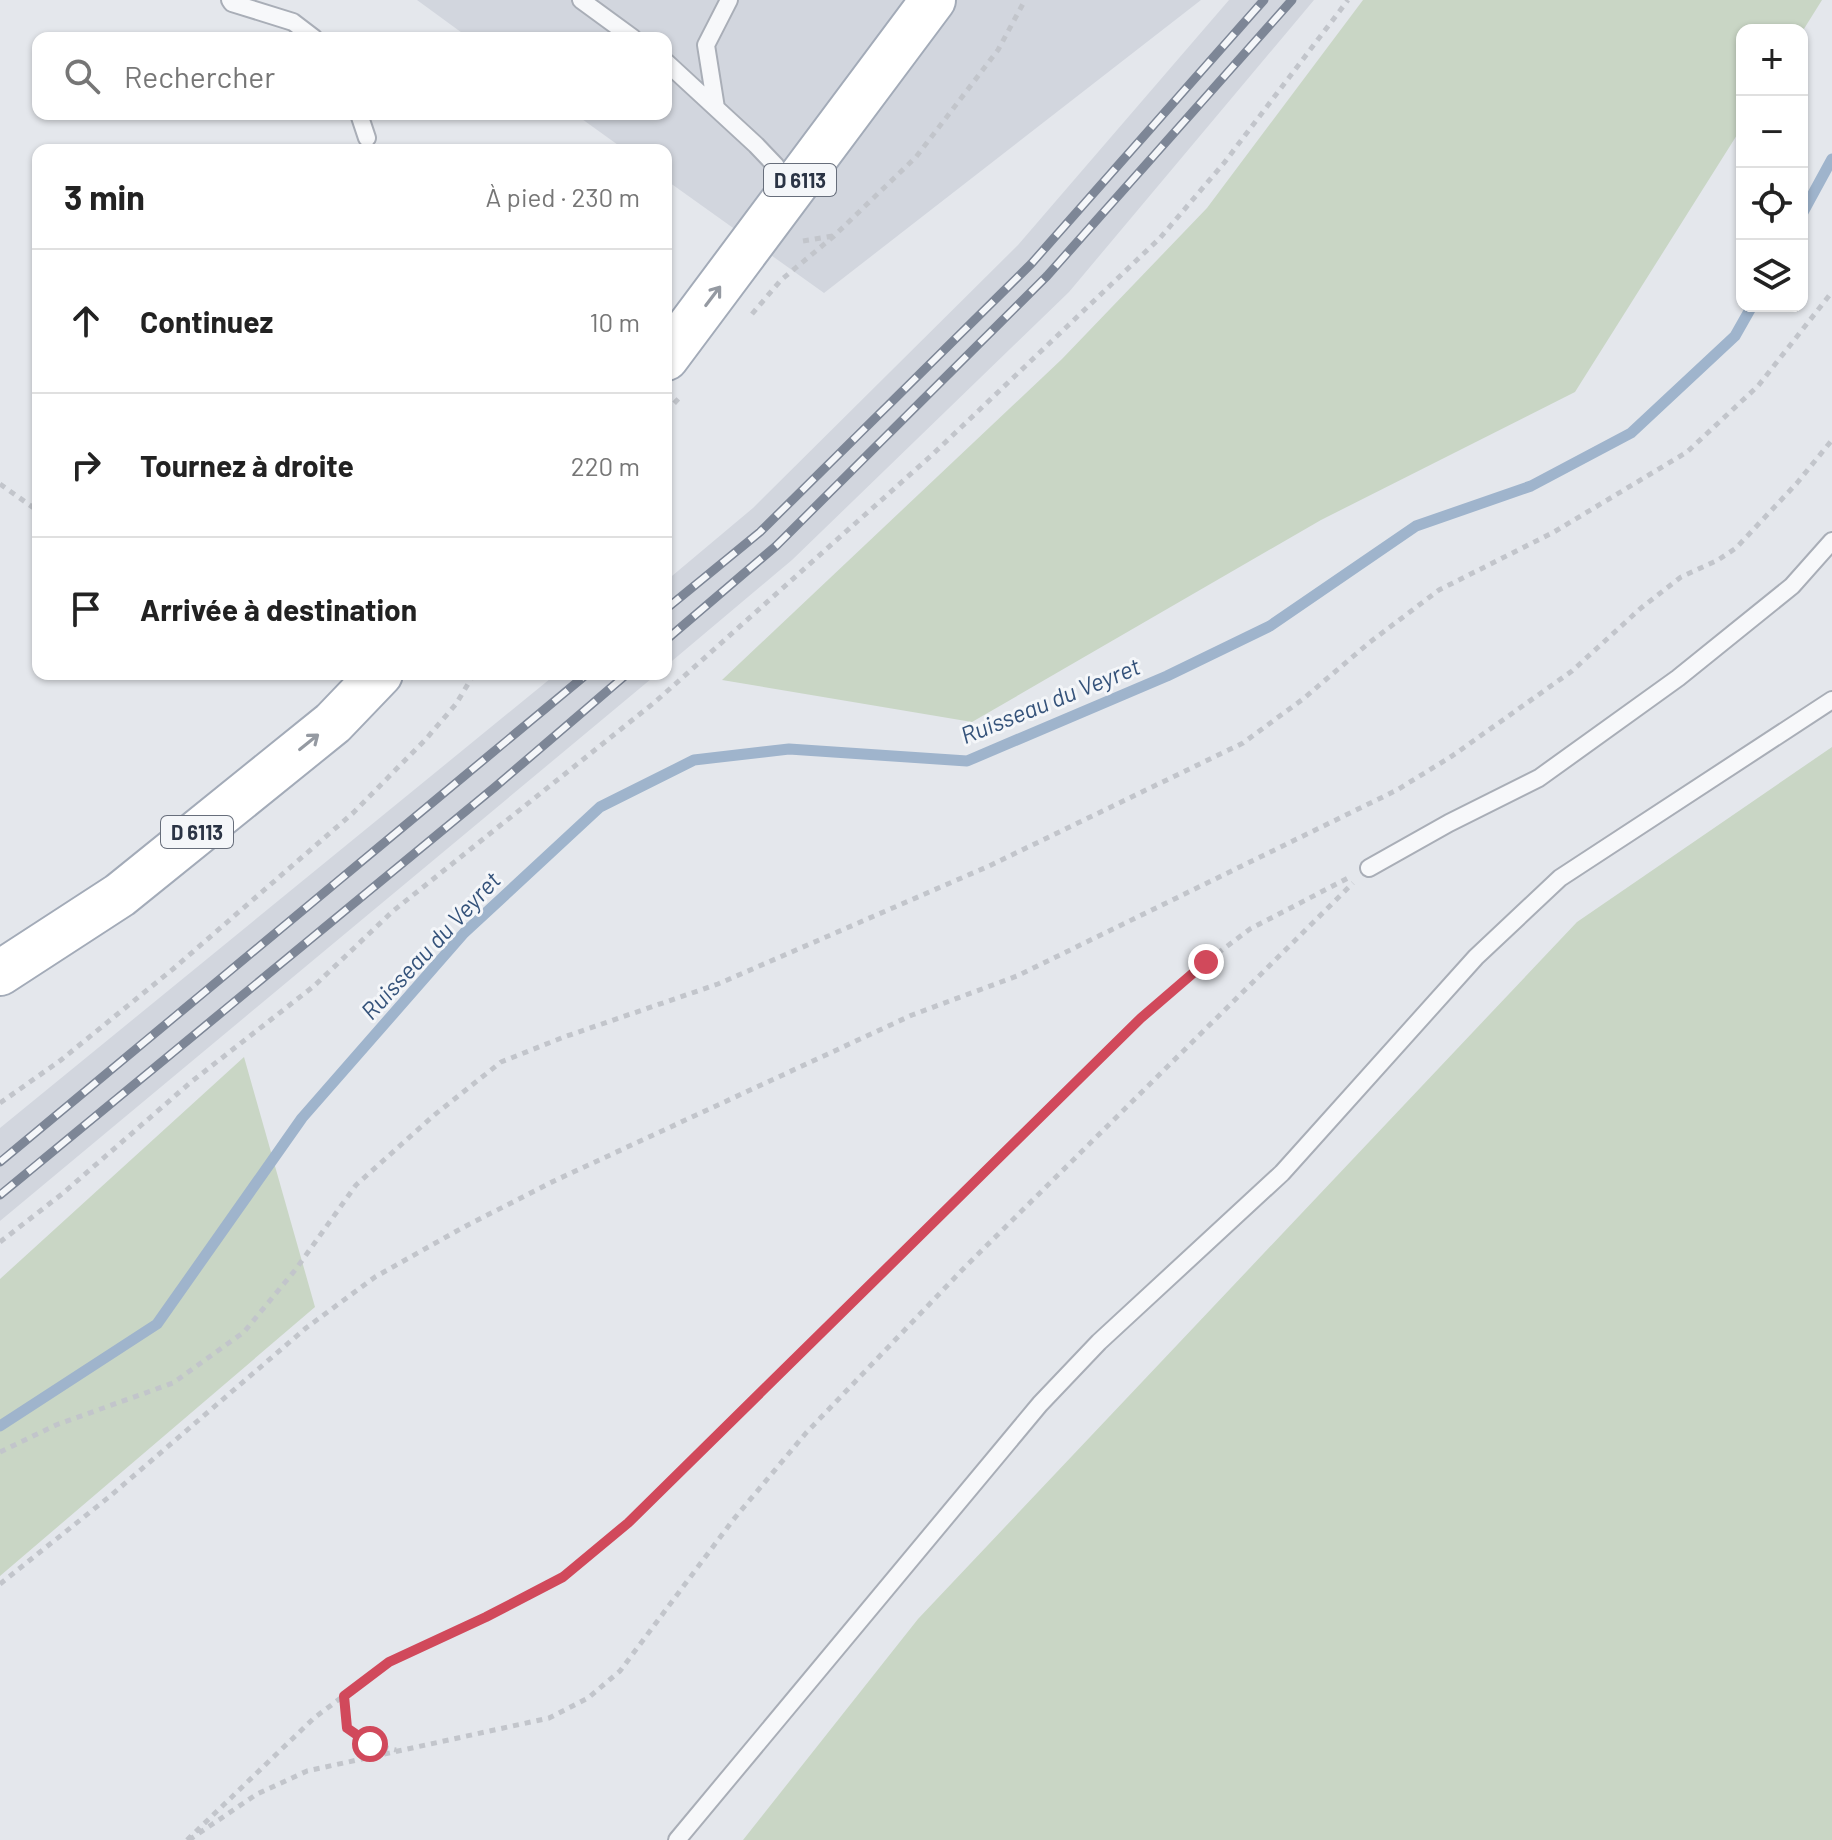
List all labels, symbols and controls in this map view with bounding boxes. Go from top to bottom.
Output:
map controls [1736,24,1808,312]
button: + [1736,24,1808,96]
search box [32,32,672,120]
icon: search [60,54,104,98]
text: Rechercher [124,58,275,94]
button: − [1736,96,1808,168]
road number: D 6113 [764,164,836,196]
button: locate [1736,168,1808,240]
text: 3 min [64,176,145,217]
text: À pied · 230 m [486,181,640,212]
button: layers [1736,240,1808,312]
one-way arrow [705,286,722,307]
icon: ahead [64,299,108,343]
text: Continuez [140,303,273,339]
text: 10 m [590,306,640,337]
icon: right [64,443,108,487]
text: Tournez à droite [140,447,354,483]
text: 220 m [571,450,640,481]
icon: arrive [64,587,108,631]
text: Arrivée à destination [140,591,417,627]
water label: Ruisseau du Veyret [956,651,1145,749]
one-way arrow [298,733,319,751]
road number: D 6113 [161,816,233,848]
water label: Ruisseau du Veyret [354,865,506,1025]
route end [1188,944,1224,980]
route start [352,1726,388,1762]

